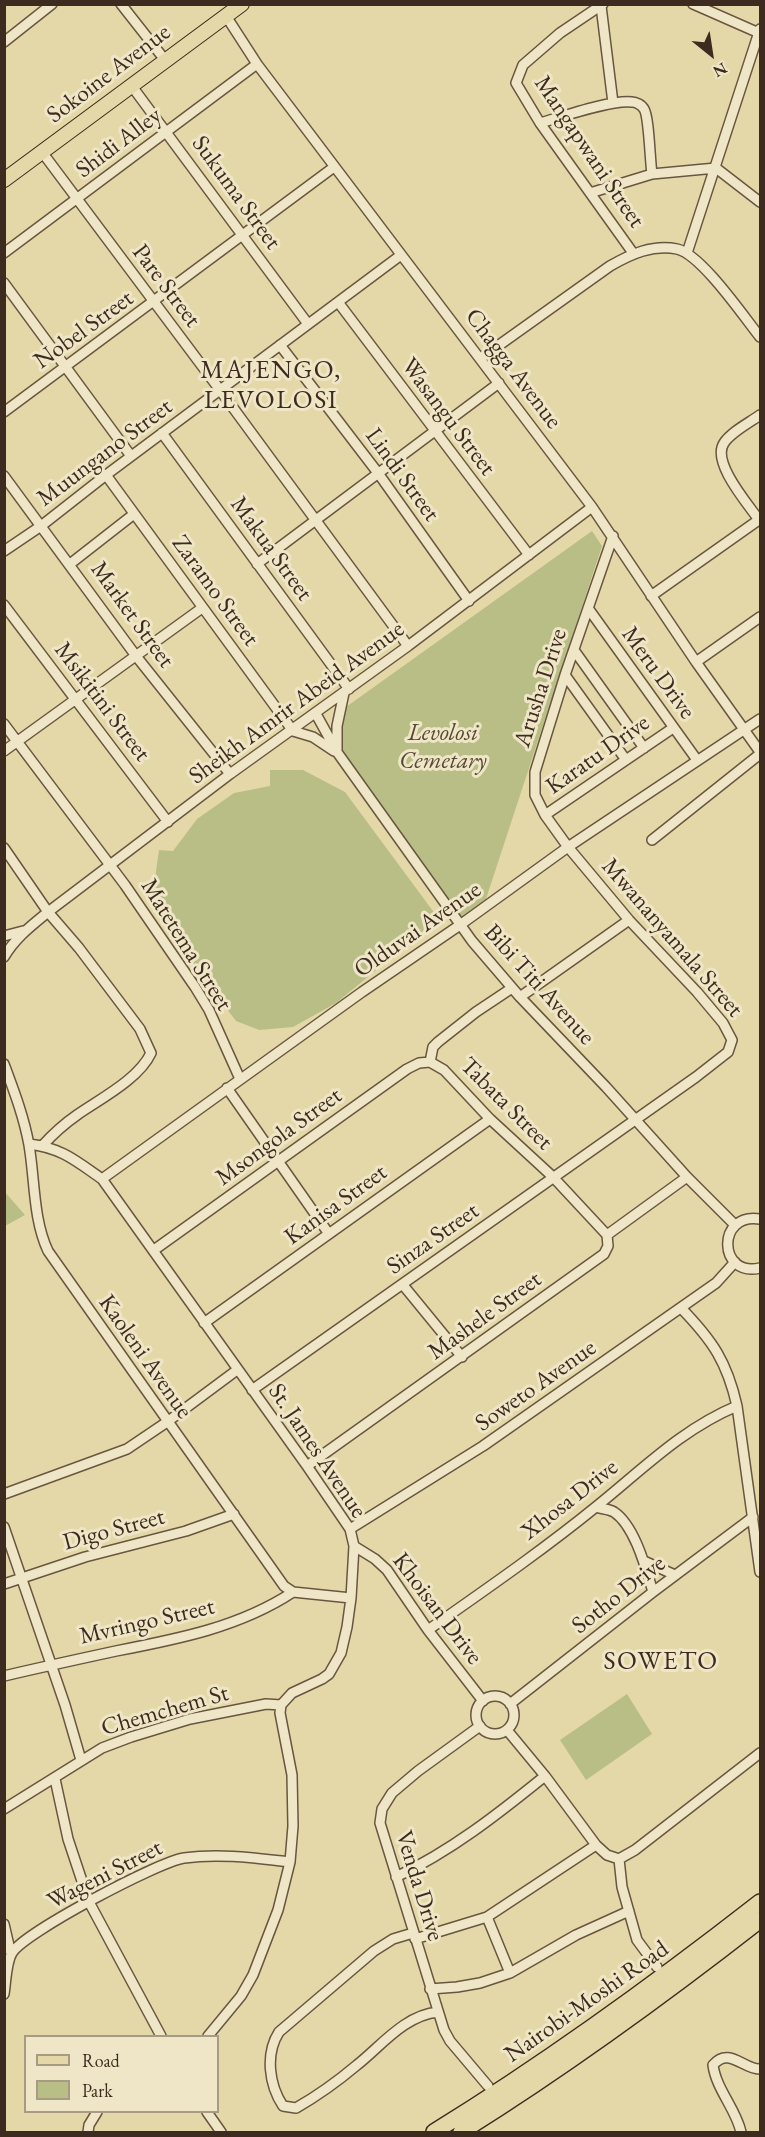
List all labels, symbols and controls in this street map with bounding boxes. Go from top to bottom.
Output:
street label: Sokoine Avenue [41,18,177,130]
north arrow [681,24,741,84]
text: N [709,58,731,82]
street label: Mangapwani Street [528,70,650,234]
street label: Shidi Alley [70,101,168,185]
street label: Sukuma Street [185,131,287,255]
street label: Pare Street [125,239,207,333]
street label: Nobel Street [29,284,139,376]
street label: Chagga Avenue [458,303,568,435]
street label: Wasangu Street [394,353,502,481]
district label: MAJENGO, LEVOLOSI [200,355,342,416]
street label: Muungano Street [32,393,178,513]
street label: Lindi Street [359,423,445,527]
street label: Makua Street [224,491,318,607]
street label: Zaramo Street [165,530,265,652]
street label: Market Street [84,556,180,674]
street label: Sheikh Amrir Abeid Avenue [184,615,410,791]
street label: Meru Drive [615,621,701,725]
street label: Arusha Drive [508,625,574,751]
street label: Msikitini Street [48,637,156,767]
street label: Karatu Drive [541,709,655,801]
park label: Levolosi Cemetary [399,719,487,775]
street label: Mwananyamala Street [595,853,749,1023]
street label: Matetema Street [134,874,238,1016]
street label: Olduvai Avenue [349,876,487,984]
street label: Bibi Titi Avenue [477,919,601,1051]
street label: Tabata Street [454,1052,558,1156]
street label: Msongola Street [210,1082,348,1192]
street label: Kanisa Street [279,1158,393,1252]
street label: Sinza Street [381,1197,485,1281]
street label: Mashele Street [423,1265,547,1367]
street label: Kaoleni Avenue [92,1289,198,1425]
street label: Soweto Avenue [470,1334,602,1438]
street label: St. James Avenue [261,1378,373,1524]
street label: Xhosa Drive [516,1453,624,1547]
street label: Digo Street [60,1503,168,1557]
street label: Khoisan Drive [386,1547,488,1671]
street label: Sotho Drive [566,1550,672,1640]
street label: Mvringo Street [77,1592,217,1652]
district label: SOWETO [603,1646,719,1678]
street label: Chemchem St [98,1679,232,1743]
street label: Venda Drive [389,1827,449,1945]
street label: Wageni Street [43,1834,167,1916]
street label: Nairobi-Moshi Road [500,1935,674,2069]
legend [24,2035,219,2113]
text: Road [82,2049,120,2072]
text: Park [82,2079,113,2102]

